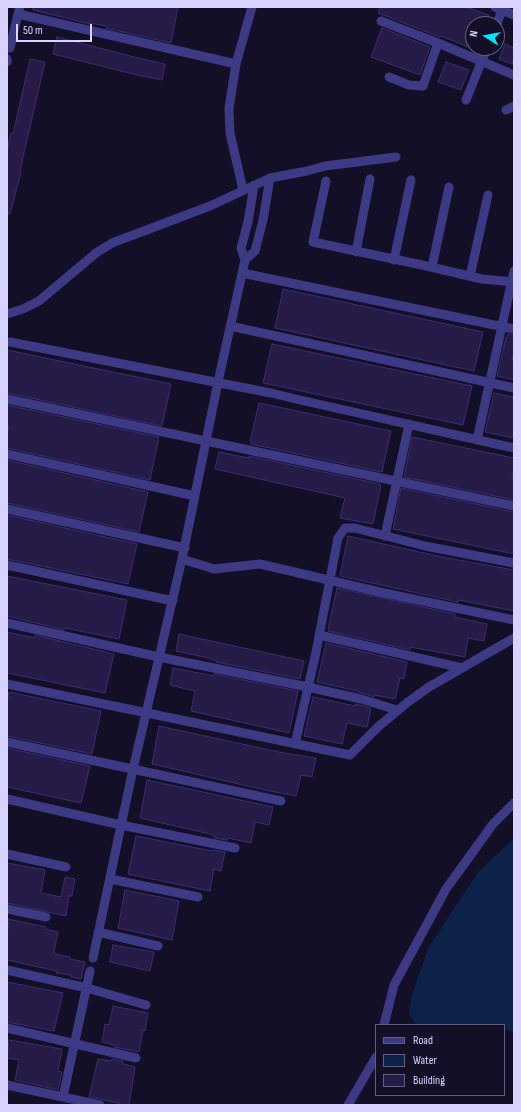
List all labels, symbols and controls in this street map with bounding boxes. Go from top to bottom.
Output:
scale bar [18,16,94,42]
north arrow [465,16,505,56]
text: 50 m [23,23,43,38]
text: N [467,30,481,38]
legend [375,1024,505,1096]
text: Road [413,1033,433,1048]
text: Water [413,1053,437,1068]
text: Building [413,1073,445,1088]

